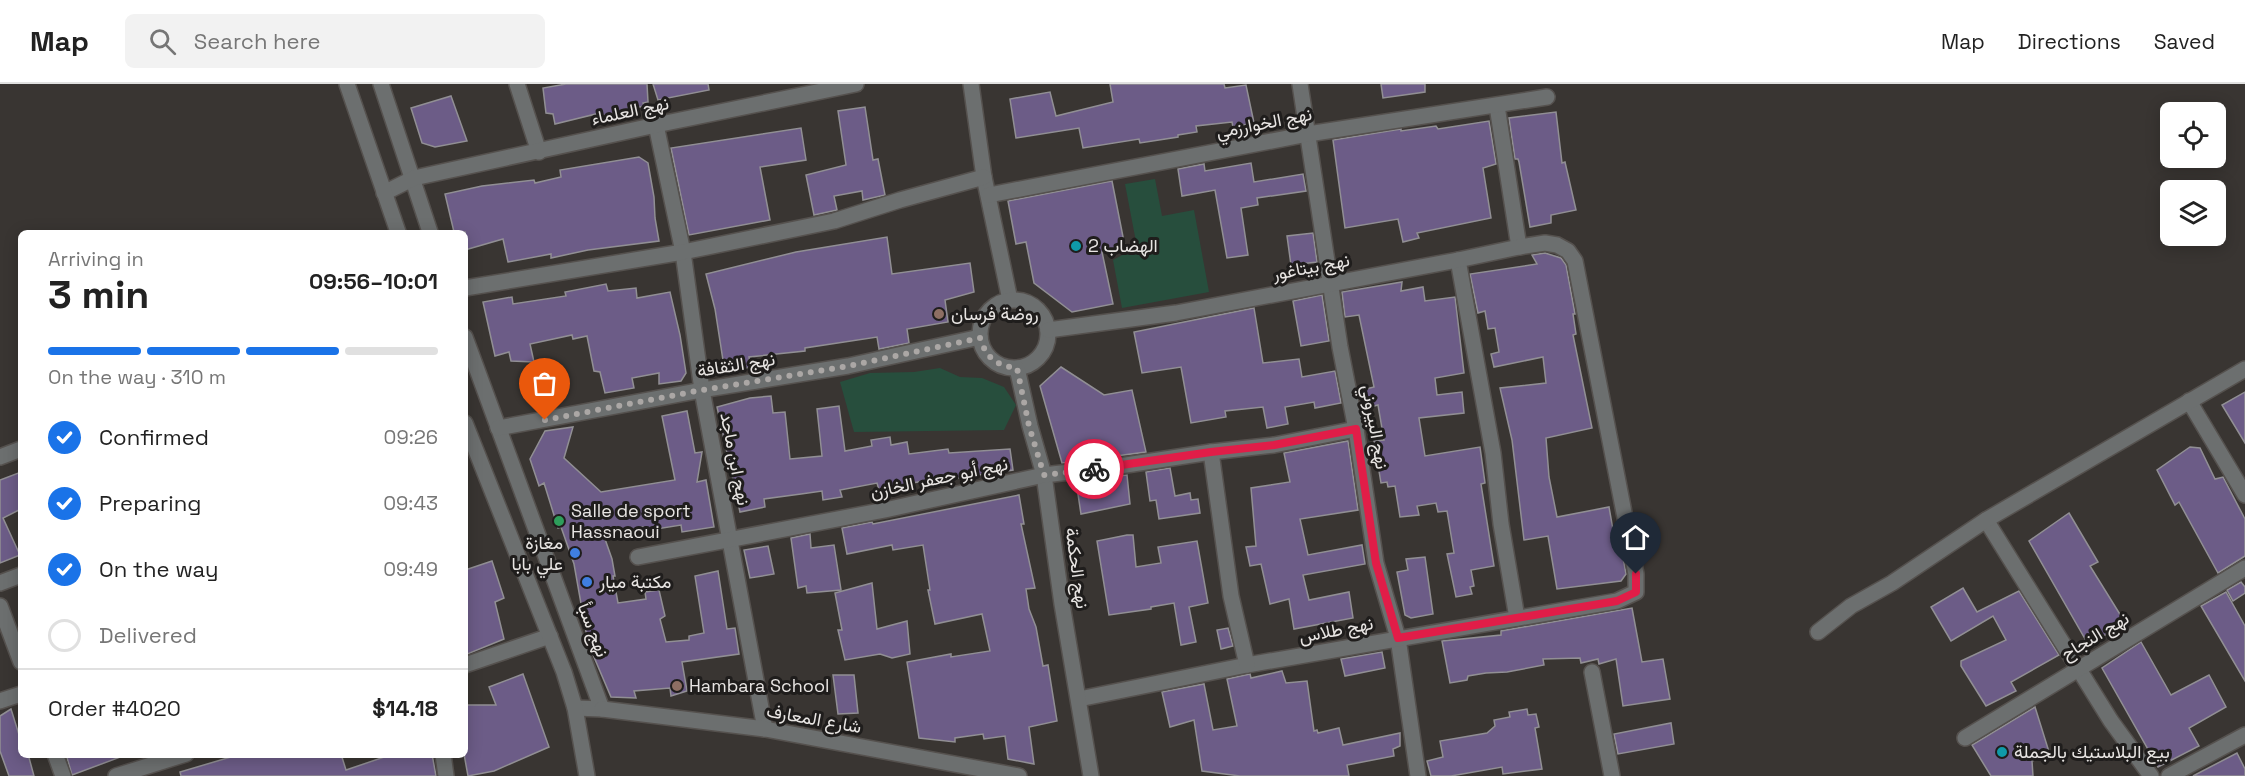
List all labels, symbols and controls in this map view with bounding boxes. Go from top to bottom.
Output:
search box [125,14,545,68]
text: Map [30,23,89,59]
icon: search [146,25,179,58]
text: Search here [194,27,321,55]
text: Map [1941,28,1985,55]
text: Directions [2018,28,2121,55]
text: Saved [2154,28,2215,55]
street label: نهج العلماء [589,91,671,131]
street label: نهج الخوارزمي [1214,102,1315,147]
map controls [2160,102,2226,246]
button: locate [2160,102,2226,168]
button: layers [2160,180,2226,246]
place label: الهضاب 2 [1088,234,1158,257]
marker: الهضاب 2 [1069,239,1083,253]
text: Arriving in [48,246,144,272]
street label: نهج بيتاغور [1269,248,1352,286]
text: 09:56–10:01 [309,267,438,295]
text: 3 min [48,270,149,319]
place label: روضة فرسان [951,302,1039,325]
marker: روضة فرسان [932,307,946,321]
street label: نهج الثقافة [695,347,777,383]
pin [519,358,570,420]
text: On the way · 310 m [48,364,226,390]
icon: bag [528,367,561,400]
street label: نهج البيروني [1353,383,1394,472]
street label: نهج ابن ماجد [714,411,756,507]
icon: check [48,421,81,454]
text: Confirmed [99,423,209,451]
text: 09:26 [384,424,438,450]
courier [1064,439,1124,499]
street label: نهج أبو جعفر الخازن [868,452,1010,504]
icon: bike [1078,453,1111,486]
icon: check [48,487,81,520]
text: Preparing [99,489,201,517]
text: 09:43 [383,490,438,516]
place label: Salle de sport Hassnaoui [571,499,691,543]
pin [1610,512,1661,574]
marker: Salle de sport Hassnaoui [552,514,566,528]
icon: home [1619,521,1652,554]
street label: نهج الحكمة [1059,526,1095,610]
place label: مغازة علي بابا [512,531,563,579]
marker: مغازة علي بابا [568,546,582,560]
icon: check [48,553,81,586]
text: On the way [99,555,218,583]
text: 09:49 [383,556,438,582]
place label: مكتبة ميار [598,570,671,593]
marker: مكتبة ميار [580,575,594,589]
street label: نهج سبأ [572,599,614,661]
street label: نهج النجاح [2056,606,2134,666]
street label: نهج طلاس [1297,611,1375,649]
text: Delivered [99,621,197,649]
place label: Hambara School [689,674,830,697]
marker: Hambara School [670,679,684,693]
text: Order #4020 [48,694,181,722]
text: $14.18 [372,694,438,722]
street label: شارع المعارف [765,699,863,739]
place label: بيع البلاستيك بالجملة [2014,740,2170,764]
marker: بيع البلاستيك بالجملة [1995,745,2009,759]

